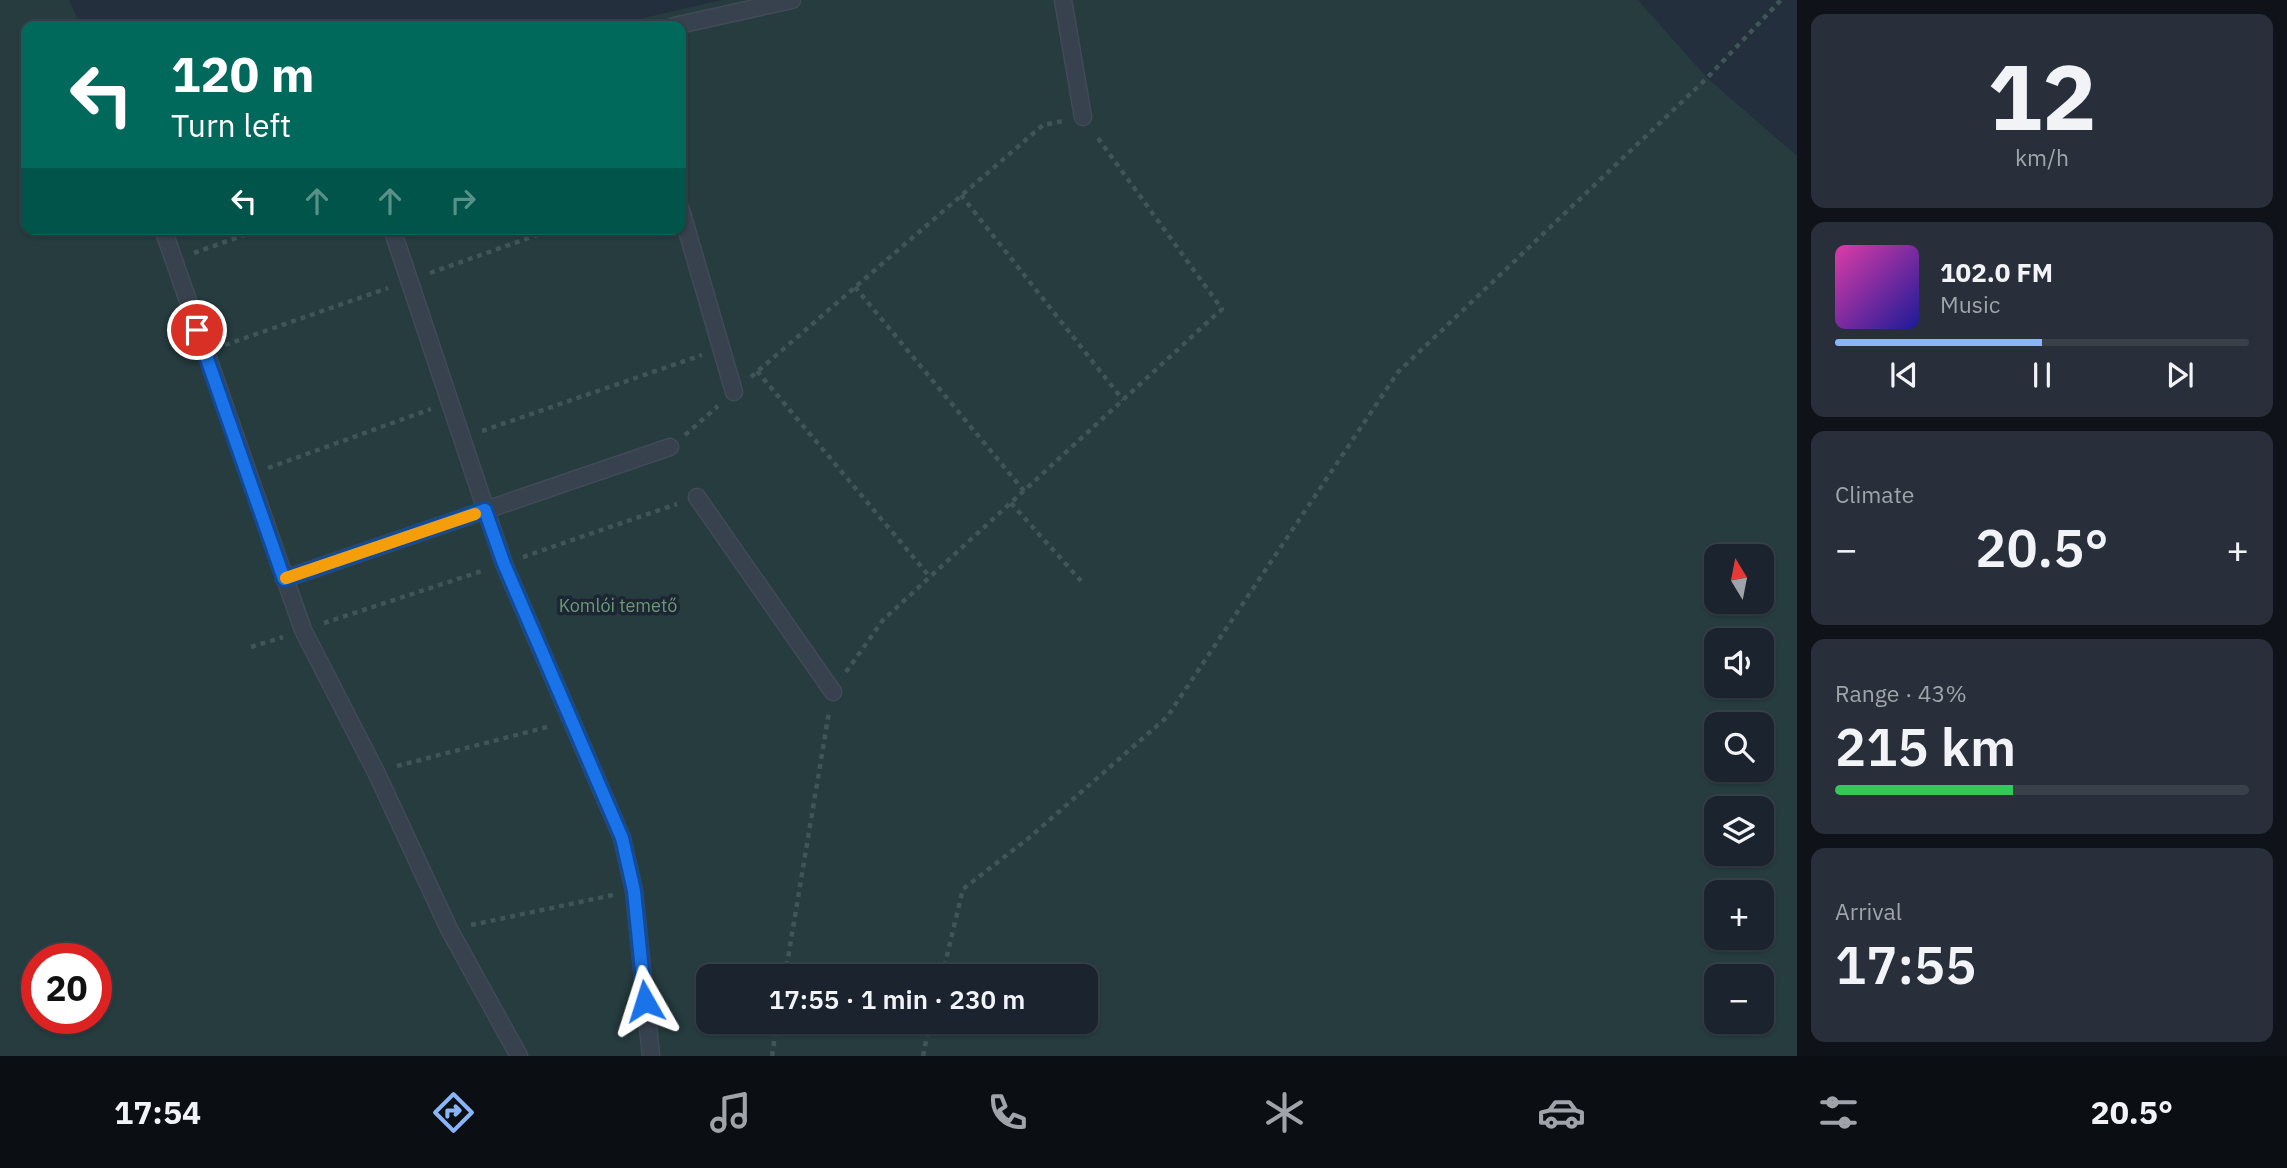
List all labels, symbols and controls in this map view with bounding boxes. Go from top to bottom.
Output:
text: 12 [1987,37,2097,155]
text: 120 m [171,42,315,105]
icon: left [56,49,147,140]
text: Turn left [171,104,291,146]
text: km/h [2015,142,2069,172]
icon: left [225,182,263,220]
icon: ahead [298,182,336,220]
icon: ahead [371,182,409,220]
icon: right [444,182,482,220]
text: 102.0 FM [1940,255,2053,289]
text: Music [1940,289,2000,319]
pin [167,300,227,360]
icon: arrive [178,311,216,349]
icon: previous [1885,356,1923,394]
icon: pause [2023,356,2061,394]
icon: next [2161,356,2199,394]
text: Climate [1835,479,1914,509]
text: 20.5° [1975,514,2109,581]
text: − [1835,524,1858,573]
text: + [2226,524,2249,573]
north arrow [1704,544,1774,614]
map controls [1704,544,1774,1034]
park label: Komlói temető [559,594,677,617]
button: sound [1704,628,1774,698]
text: Range · 43% [1835,678,1967,708]
button: search [1704,712,1774,782]
text: 215 km [1835,713,2016,780]
button: layers [1704,796,1774,866]
button: + [1704,880,1774,950]
text: Arrival [1835,896,1902,926]
text: 17:55 [1835,931,1976,998]
speed limit sign: 20 [21,943,112,1034]
position arrow [608,964,682,1038]
button: − [1704,964,1774,1034]
text: 17:55 · 1 min · 230 m [769,982,1025,1016]
icon: directions [429,1088,478,1137]
icon: music [706,1088,755,1137]
icon: phone [983,1088,1032,1137]
icon: climate [1260,1088,1309,1137]
icon: car [1537,1088,1586,1137]
icon: filters [1814,1088,1863,1137]
text: 17:54 [114,1091,201,1133]
text: 20.5° [2090,1091,2173,1133]

